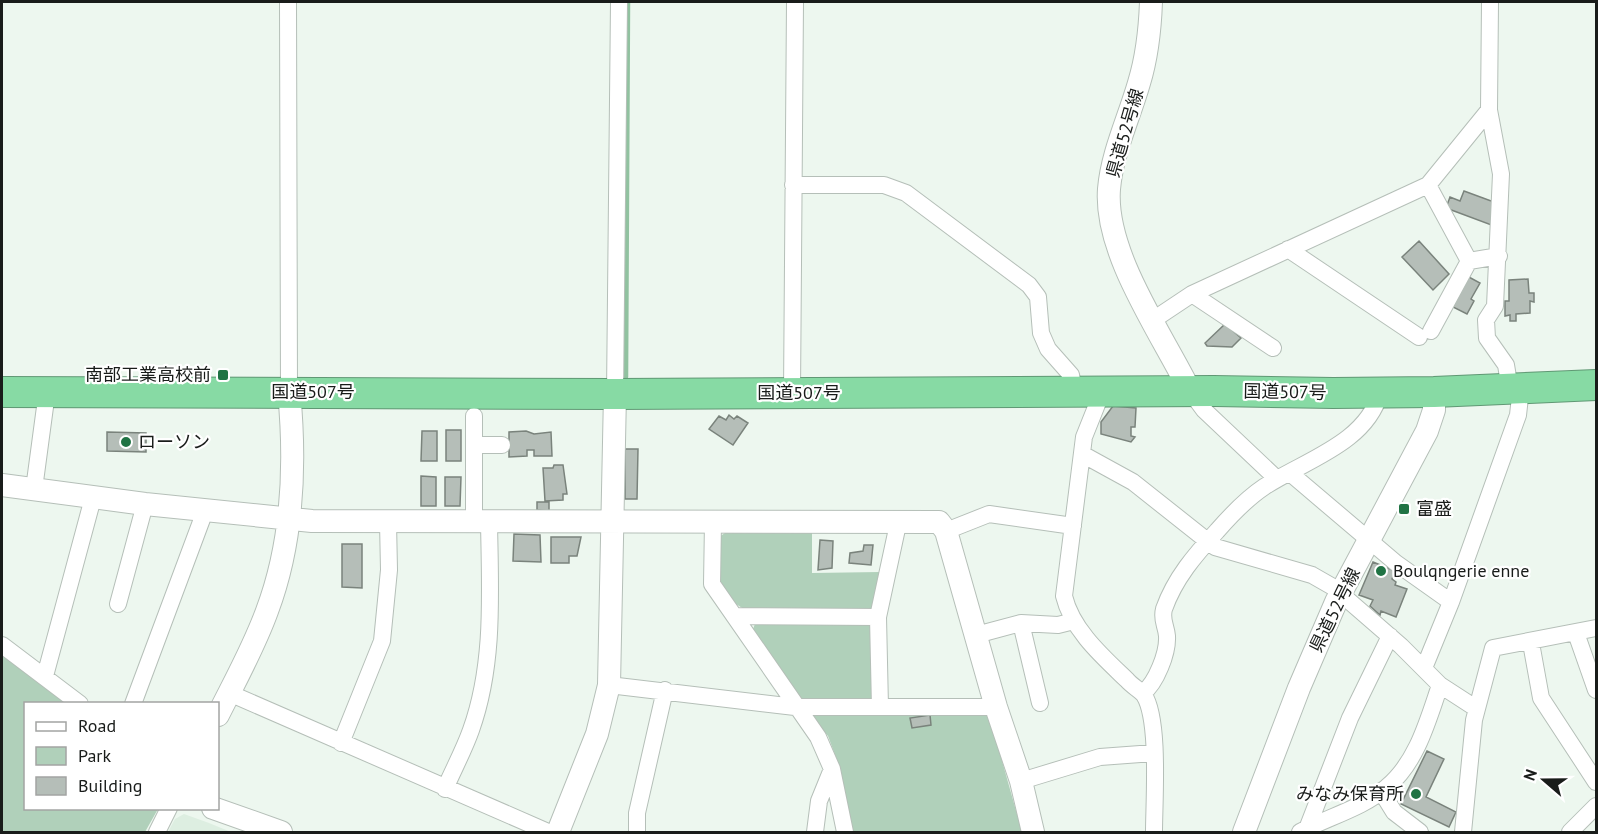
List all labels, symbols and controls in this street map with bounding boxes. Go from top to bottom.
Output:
street label: 県道52号線 [1101,86,1148,180]
place label: 南部工業高校前 [85,363,211,386]
marker: 南部工業高校前 [216,368,230,382]
street label: 国道507号 [1243,379,1327,404]
street label: 国道507号 [271,380,355,403]
street label: 国道507号 [757,381,841,404]
place label: ローソン [138,430,210,453]
marker: ローソン [119,435,133,449]
place label: 富盛 [1416,497,1452,520]
marker: 富盛 [1397,502,1411,516]
place label: Boulqngerie enne [1393,559,1529,582]
street label: 県道52号線 [1304,564,1365,656]
marker: Boulqngerie enne [1374,564,1388,578]
legend [24,702,219,810]
text: Road [78,714,116,737]
text: Park [78,744,111,767]
north arrow [1514,750,1574,810]
text: N [1519,767,1541,783]
text: Building [78,774,142,797]
place label: みなみ保育所 [1296,782,1404,805]
marker: みなみ保育所 [1409,787,1423,801]

